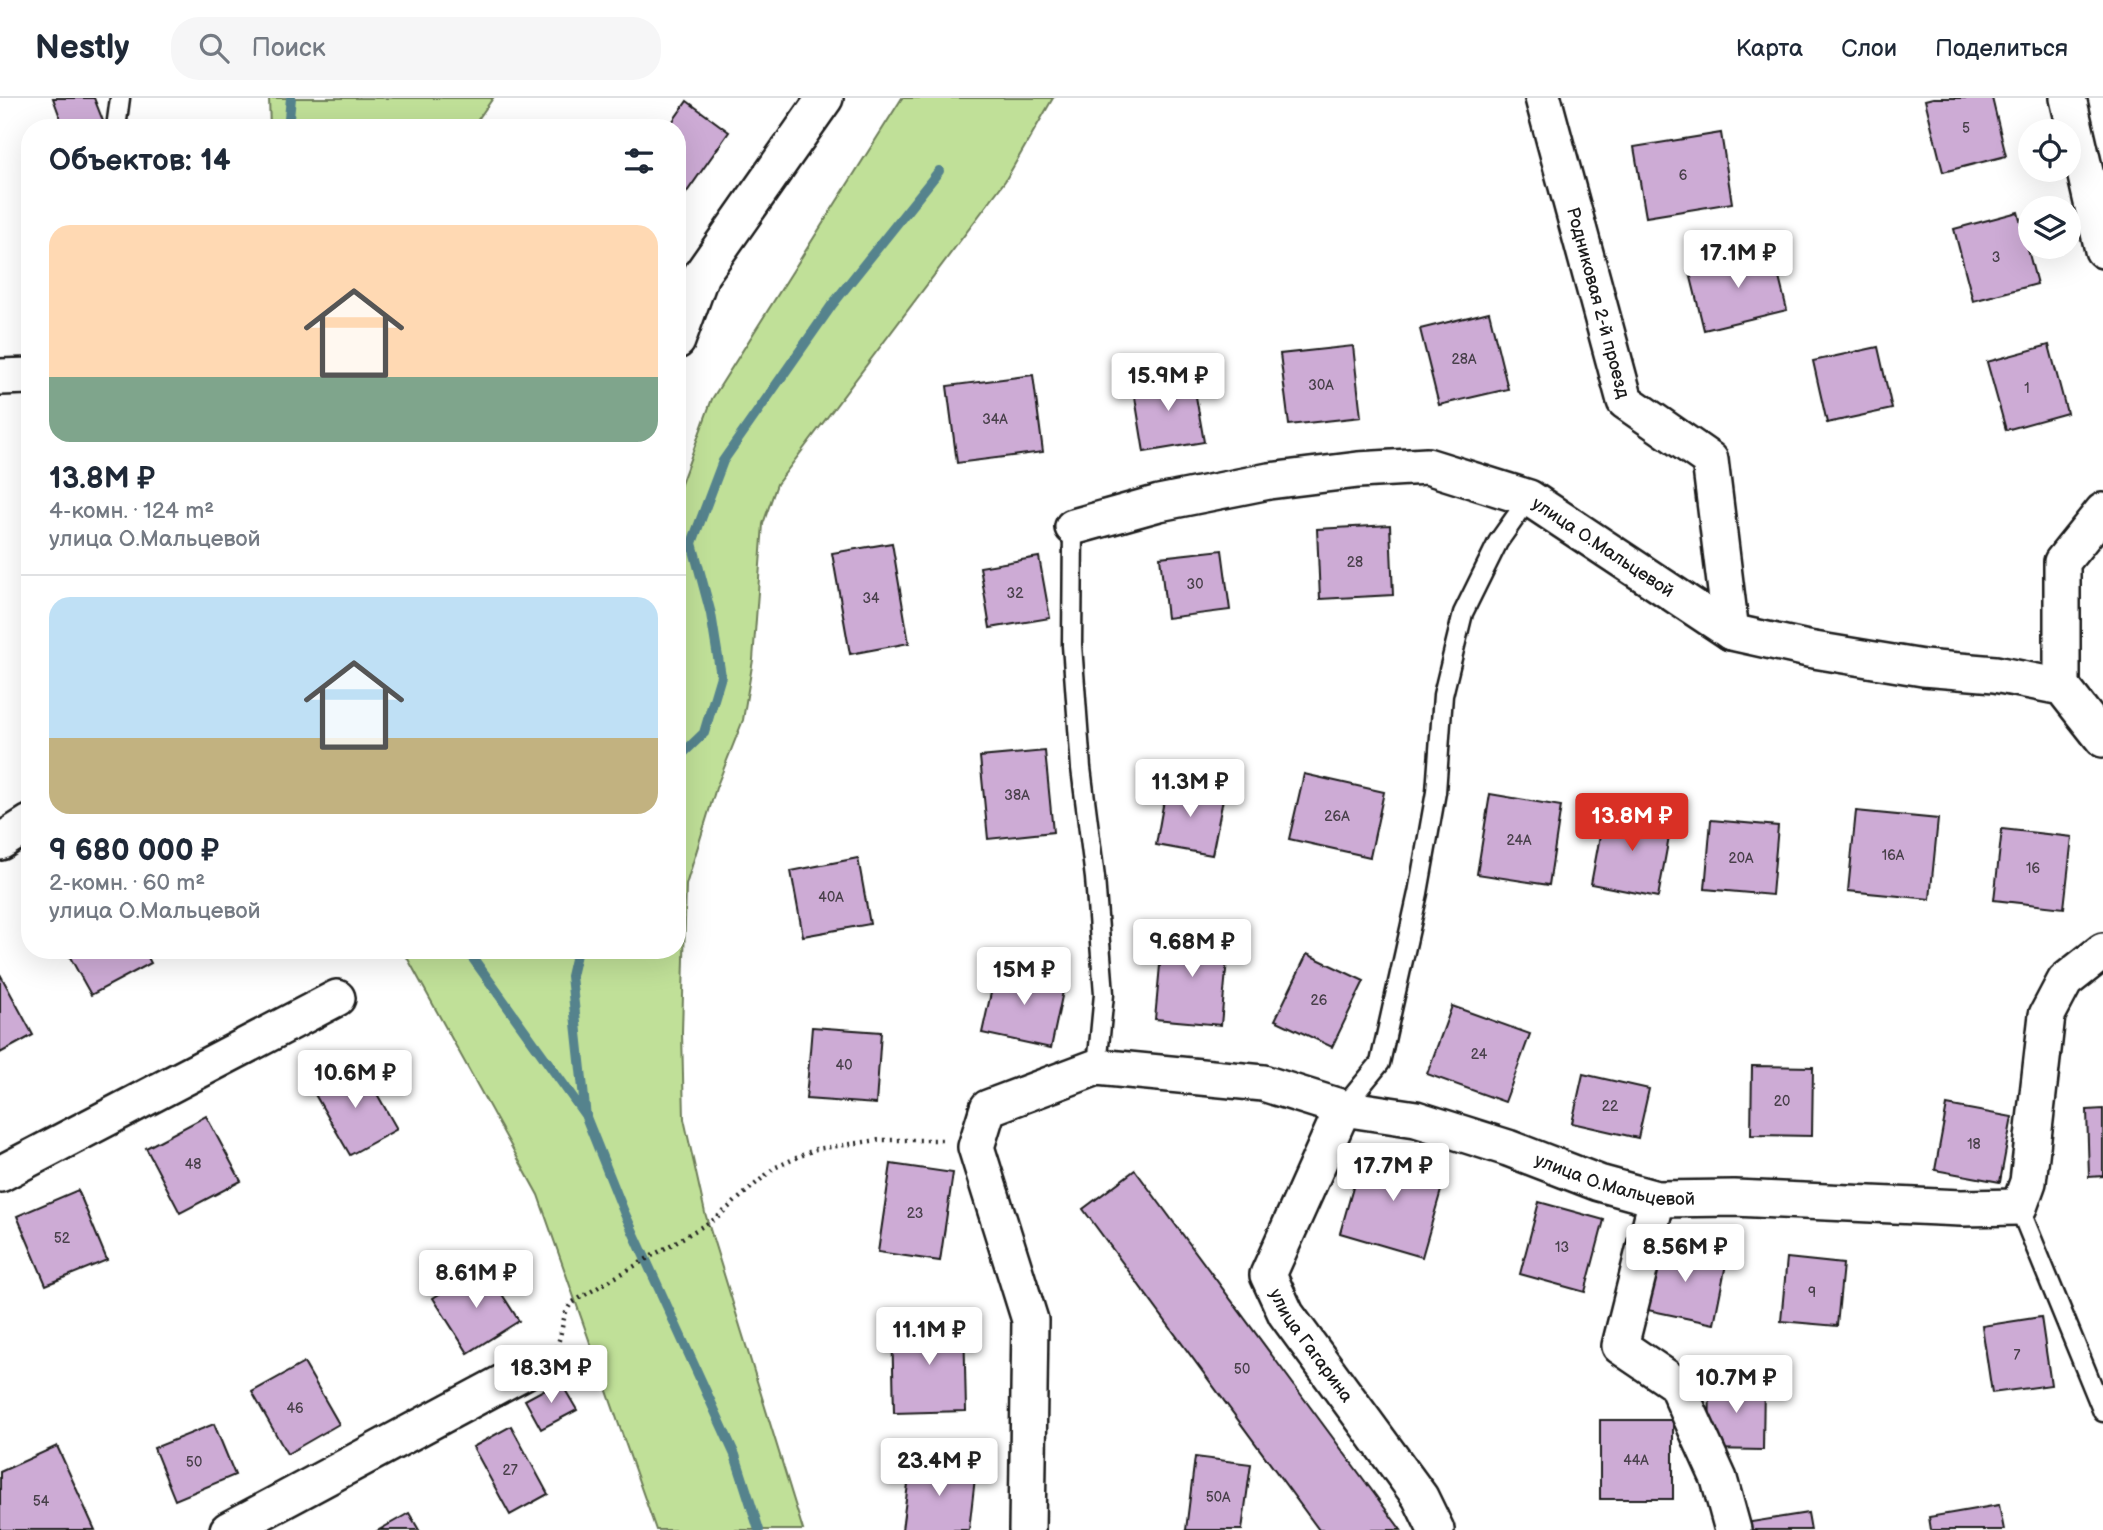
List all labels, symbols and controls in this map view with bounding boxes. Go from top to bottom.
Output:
search box [171,17,661,80]
text: Nestly [35,28,129,68]
icon: search [195,29,233,67]
text: Поиск [251,33,326,64]
text: Карта [1736,34,1803,63]
text: Слои [1841,34,1897,63]
text: Поделиться [1935,34,2068,63]
map controls [2018,119,2081,259]
button: locate [2018,119,2081,182]
house number: 5 [1962,120,1970,137]
icon: filters [620,142,658,180]
text: Объектов: 14 [49,143,231,179]
house number: 6 [1679,167,1688,184]
button: layers [2018,196,2081,259]
street label: Родниковая 2-й проезд [1562,205,1634,401]
pin: 17.1M ₽ [1673,230,1803,290]
text: 17.1M ₽ [1700,239,1776,267]
house number: 3 [1992,249,2000,266]
icon: home [291,270,417,396]
house number: 28А [1452,351,1477,368]
pin: 15.9M ₽ [1103,354,1233,413]
text: 15.9M ₽ [1128,362,1208,390]
house number: 30А [1308,377,1334,394]
house number: 1 [2024,380,2030,397]
house number: 34А [982,411,1008,428]
text: 13.8M ₽ [49,461,155,497]
street label: улица О.Мальцевой [1528,493,1678,602]
text: 4-комн. · 124 m² [49,497,214,525]
text: улица О.Мальцевой [49,525,261,553]
house number: 28 [1347,554,1363,571]
house number: 30 [1187,576,1203,593]
house number: 32 [1007,585,1024,602]
house number: 34 [862,590,880,607]
icon: home [291,642,417,768]
pin: 11.3M ₽ [1125,760,1255,819]
text: 11.3M ₽ [1151,768,1229,796]
house number: 38А [1004,787,1030,804]
pin: 13.8M ₽ [1567,794,1697,853]
text: 13.8M ₽ [1591,802,1673,830]
house number: 26А [1324,808,1350,825]
house number: 24А [1506,832,1532,849]
text: 9 680 000 ₽ [49,833,219,869]
house number: 16А [1882,847,1905,864]
house number: 20А [1729,850,1754,867]
house number: 16 [2026,860,2040,877]
text: 2-комн. · 60 m² [49,869,205,897]
house number: 40А [818,889,844,906]
text: улица О.Мальцевой [49,897,261,925]
pin: 9.68M ₽ [1127,920,1257,979]
text: 9.68M ₽ [1149,928,1235,956]
pin: 15M ₽ [975,948,1073,1007]
text: 15M ₽ [993,956,1055,984]
house number: 26 [1311,992,1328,1009]
house number: 24 [1471,1046,1488,1063]
pin: 10.6M ₽ [290,1051,420,1110]
house number: 40 [836,1057,852,1074]
text: 10.6M ₽ [314,1059,396,1087]
house number: 20 [1774,1093,1790,1110]
house number: 22 [1602,1098,1619,1115]
house number: 18 [1967,1136,1981,1153]
pin: 17.7M ₽ [1328,1144,1458,1203]
street label: улица О.Мальцевой [1532,1149,1695,1210]
text: 17.7M ₽ [1353,1152,1433,1180]
house number: 48 [185,1156,201,1173]
house number: 23 [907,1205,923,1222]
pin: 8.56M ₽ [1620,1224,1750,1284]
house number: 52 [54,1230,71,1247]
text: 8.56M ₽ [1642,1233,1728,1261]
house number: 13 [1555,1239,1569,1256]
pin: 8.61M ₽ [411,1250,541,1310]
text: 8.61M ₽ [435,1259,517,1287]
house number: 9 [1808,1284,1816,1301]
street label: улица Гагарина [1265,1285,1358,1407]
pin: 11.1M ₽ [864,1308,994,1367]
text: 11.1M ₽ [892,1316,966,1344]
pin: 18.3M ₽ [486,1346,616,1405]
house number: 7 [2014,1347,2021,1364]
text: 18.3M ₽ [510,1354,592,1382]
pin: 10.7M ₽ [1671,1356,1801,1415]
house number: 50 [1234,1361,1250,1378]
text: 10.7M ₽ [1695,1364,1777,1392]
house number: 46 [286,1400,304,1417]
pin: 23.4M ₽ [874,1438,1004,1498]
text: 23.4M ₽ [897,1447,981,1475]
house number: 44А [1623,1452,1649,1469]
house number: 50 [186,1454,202,1471]
house number: 27 [502,1462,518,1479]
house number: 50А [1206,1489,1231,1506]
house number: 54 [33,1493,50,1510]

